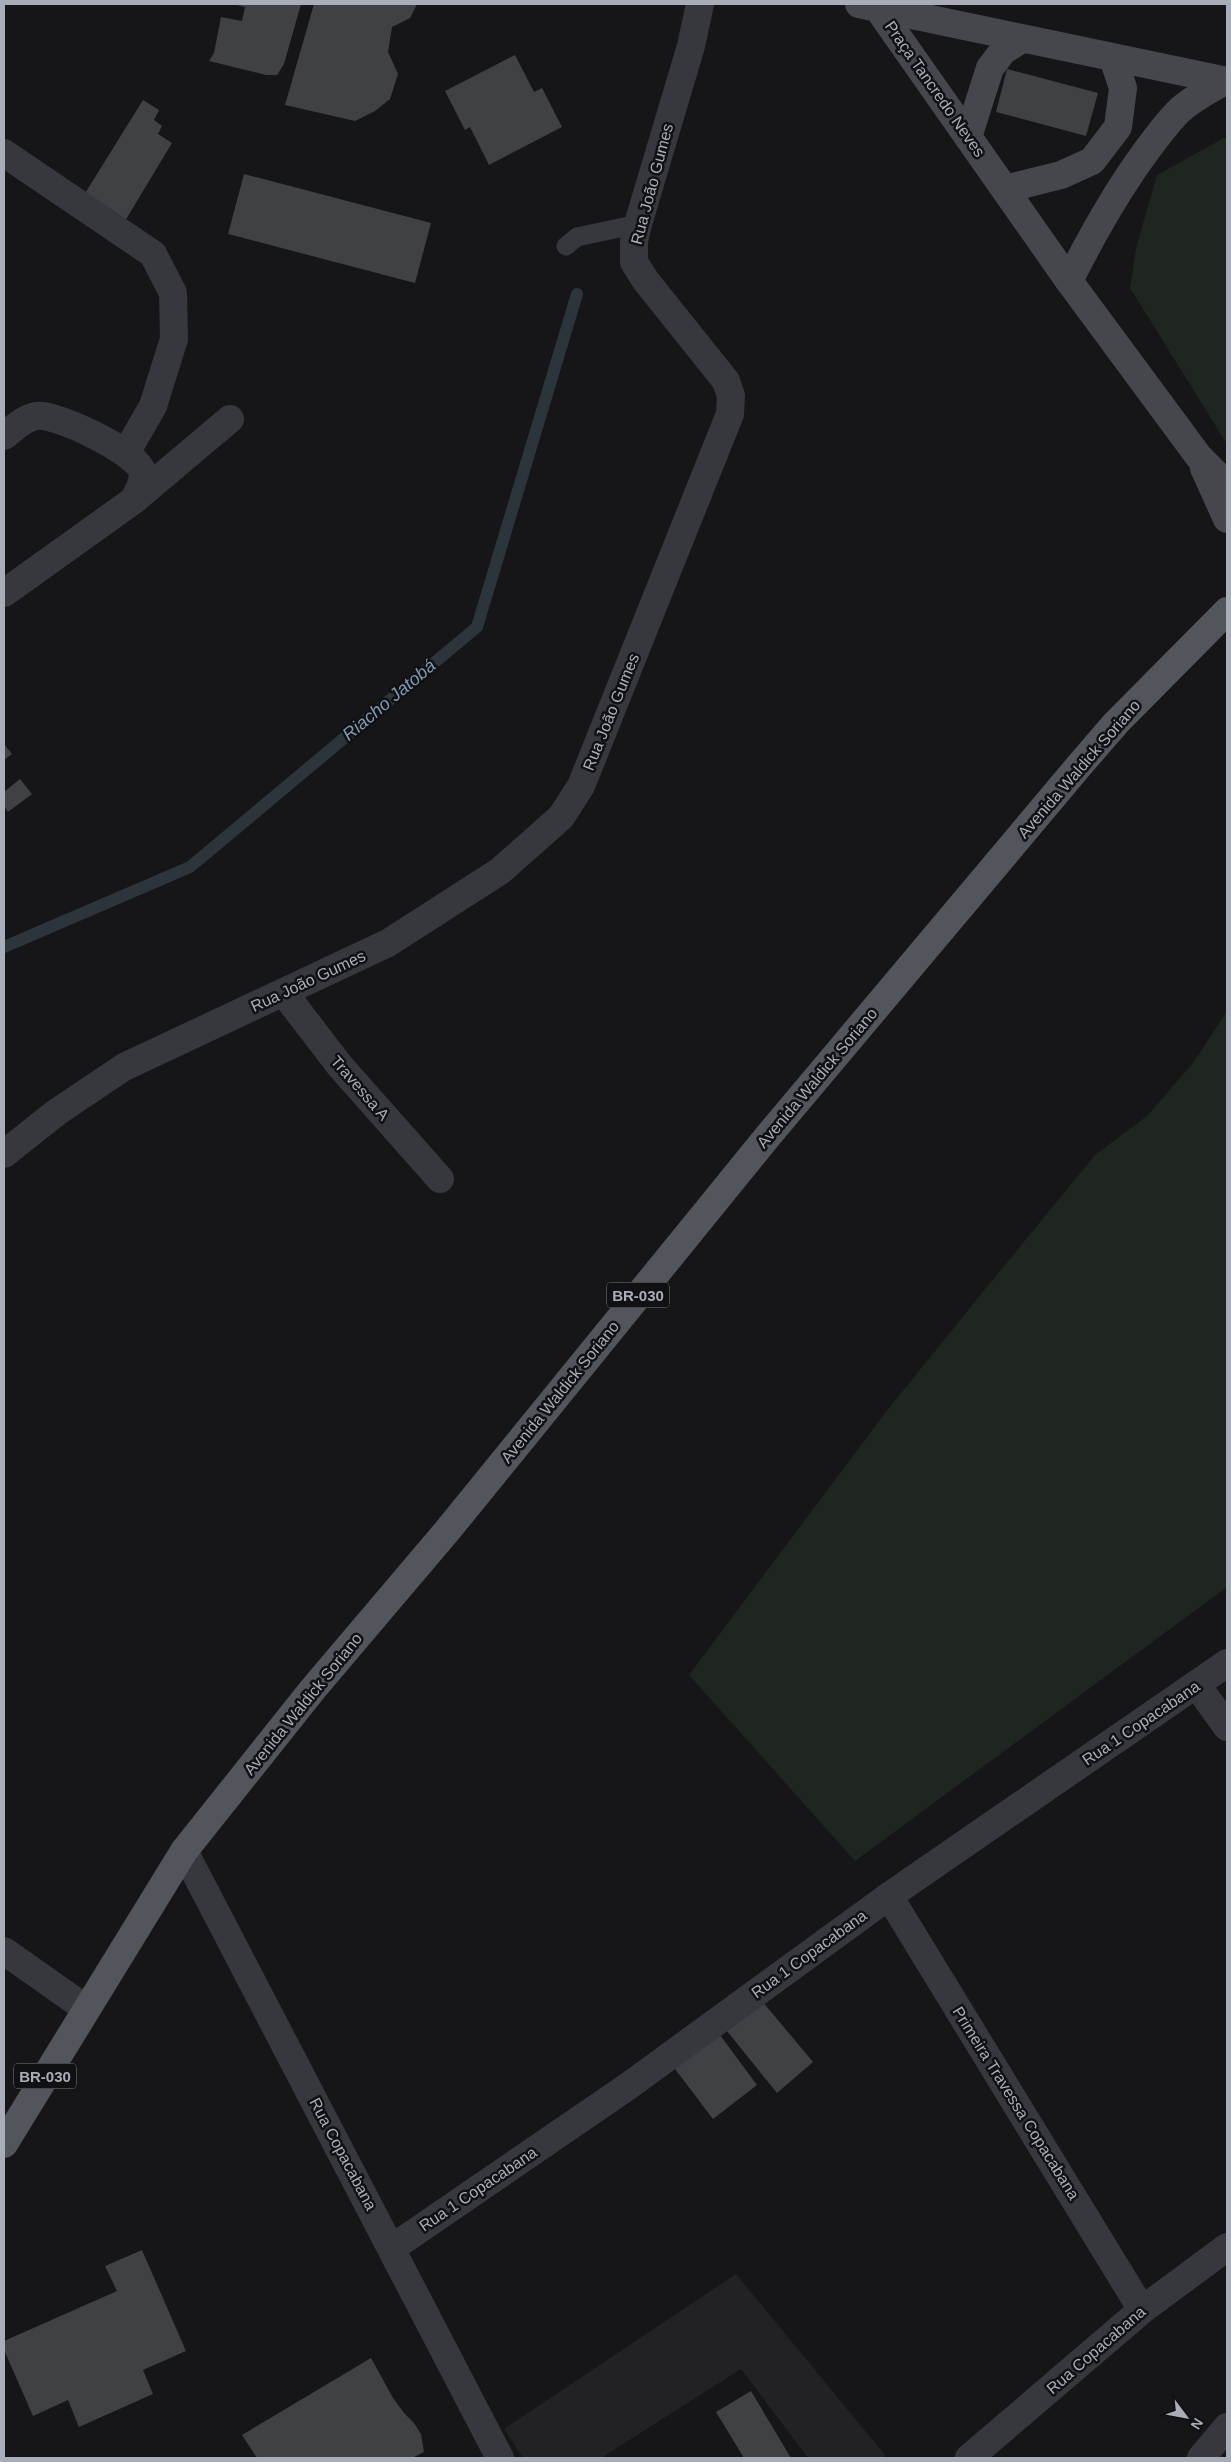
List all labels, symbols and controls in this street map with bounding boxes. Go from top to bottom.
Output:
street label: Praça Tancredo Neves [882,18,988,160]
street label: Rua João Gumes [628,122,676,246]
street label: Rua João Gumes [580,651,642,773]
water label: Riacho Jatobá [338,655,440,745]
street label: Avenida Waldick Soriano [1015,697,1144,841]
street label: Rua João Gumes [248,947,368,1015]
street label: Avenida Waldick Soriano [754,1005,880,1151]
street label: Travessa A [328,1052,393,1124]
road number: BR-030 [607,1282,669,1308]
street label: Avenida Waldick Soriano [498,1318,622,1466]
street label: Avenida Waldick Soriano [241,1630,365,1778]
street label: Rua 1 Copacabana [1079,1677,1203,1769]
street label: Rua 1 Copacabana [748,1907,870,2001]
street label: Primeira Travessa Copacabana [949,2003,1083,2203]
road number: BR-030 [14,2064,76,2088]
street label: Rua Copacabana [306,2095,380,2213]
street label: Rua 1 Copacabana [416,2143,540,2235]
street label: Rua Copacabana [1043,2303,1149,2397]
north arrow [1161,2392,1211,2442]
text: N [1188,2415,1206,2432]

